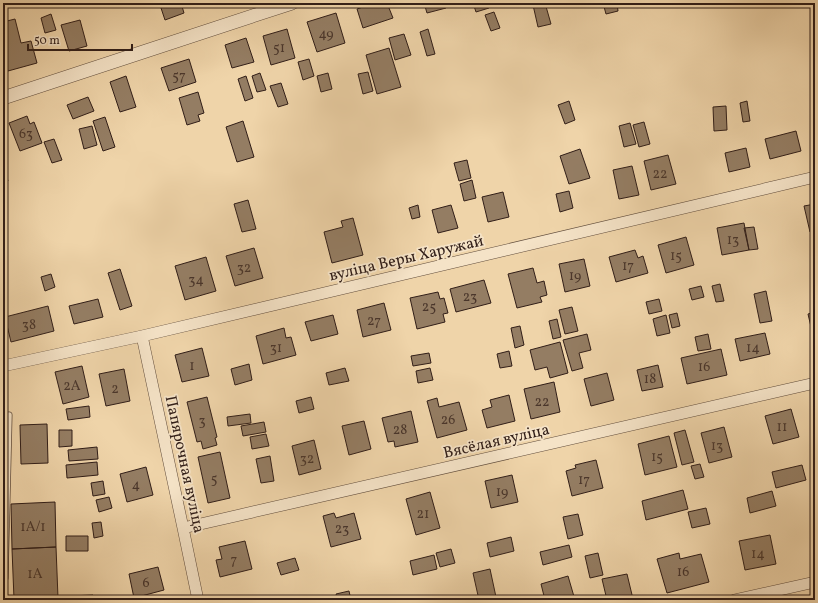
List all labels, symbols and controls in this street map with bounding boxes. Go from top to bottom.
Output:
house number: 49 [318,25,334,44]
scale bar [28,26,132,52]
text: 50 m [34,33,60,49]
house number: 51 [273,39,285,58]
house number: 57 [172,67,186,86]
house number: 63 [19,125,33,144]
house number: 22 [652,165,668,184]
street label: вуліца Веры Харужай [327,230,486,287]
house number: 13 [727,231,739,250]
house number: 15 [670,247,682,266]
house number: 17 [622,257,634,276]
house number: 32 [237,259,251,278]
house number: 19 [569,267,581,286]
house number: 34 [188,271,204,290]
house number: 23 [463,288,477,307]
house number: 25 [422,298,436,317]
house number: 27 [367,312,381,331]
house number: 38 [22,316,36,335]
house number: 31 [270,339,282,358]
house number: 14 [746,339,760,358]
house number: 1 [189,357,195,376]
house number: 16 [698,358,710,377]
house number: 18 [644,370,656,389]
house number: 2А [63,377,81,396]
house number: 2 [111,380,119,399]
house number: 22 [534,393,550,412]
street label: Папярочная вуліца [159,394,209,535]
house number: 26 [441,411,455,430]
house number: 3 [198,412,206,431]
house number: 11 [777,418,787,437]
street label: Вясёлая вуліца [441,419,552,465]
house number: 28 [393,421,407,440]
house number: 13 [711,437,723,456]
house number: 15 [651,448,663,467]
house number: 32 [300,450,314,469]
house number: 5 [211,470,217,489]
house number: 17 [578,471,590,490]
house number: 4 [132,476,140,495]
house number: 19 [496,483,508,502]
house number: 21 [417,505,429,524]
house number: 1А/1 [20,518,46,537]
house number: 23 [335,520,349,539]
house number: 14 [751,545,765,564]
house number: 7 [231,551,238,570]
house number: 16 [677,563,689,582]
house number: 1А [27,565,43,584]
house number: 6 [142,574,150,593]

